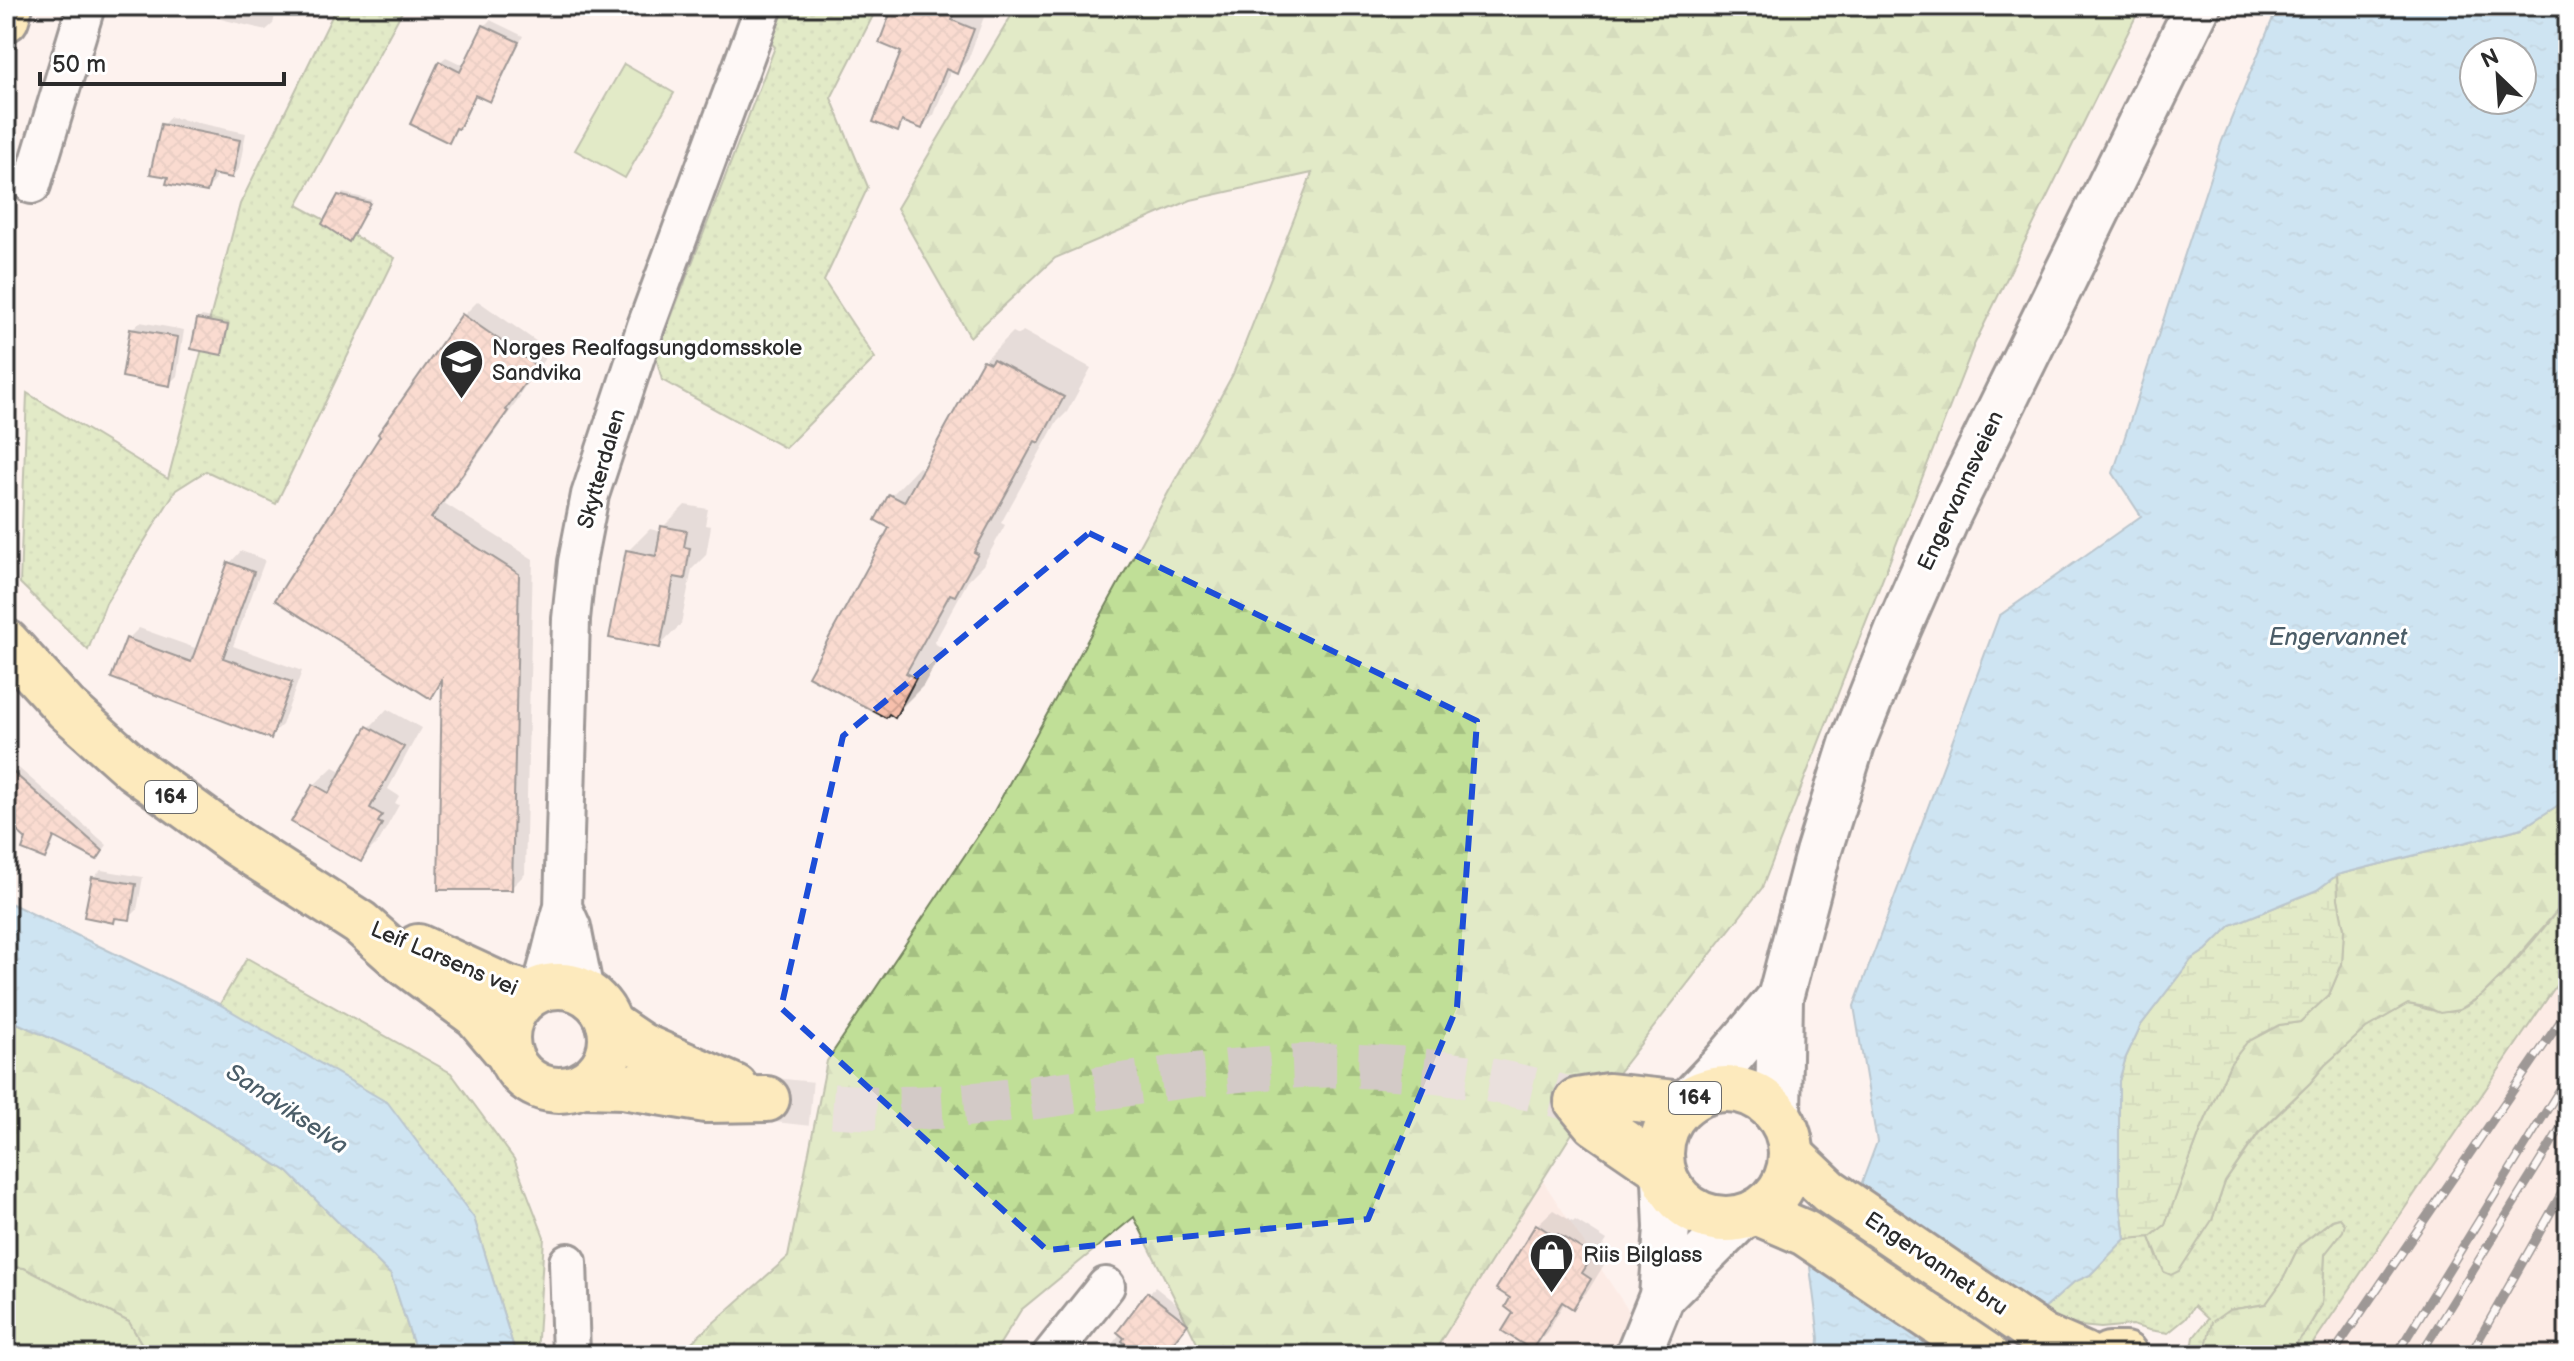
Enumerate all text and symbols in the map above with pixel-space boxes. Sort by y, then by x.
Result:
scale bar [40,36,284,86]
north arrow [2458,36,2538,116]
text: N [2477,44,2503,75]
text: 50 m [52,50,106,79]
place label: Norges Realfagsungdomsskole Sandvika [492,335,802,387]
school or university icon: Norges Realfagsungdomsskole Sandvika [437,337,485,400]
street label: Skytterdalen [572,406,632,532]
street label: Engervannsveien [1912,407,2010,575]
water label: Engervannet [2269,623,2408,652]
road number: 164 [145,781,197,813]
street label: Leif Larsens vei [366,916,522,1002]
water label: Sandvikselva [220,1057,354,1161]
road number: 164 [1669,1082,1721,1114]
street label: Engervannet bru [1859,1206,2013,1322]
shop icon: Riis Bilglass [1528,1231,1576,1294]
place label: Riis Bilglass [1583,1242,1703,1269]

